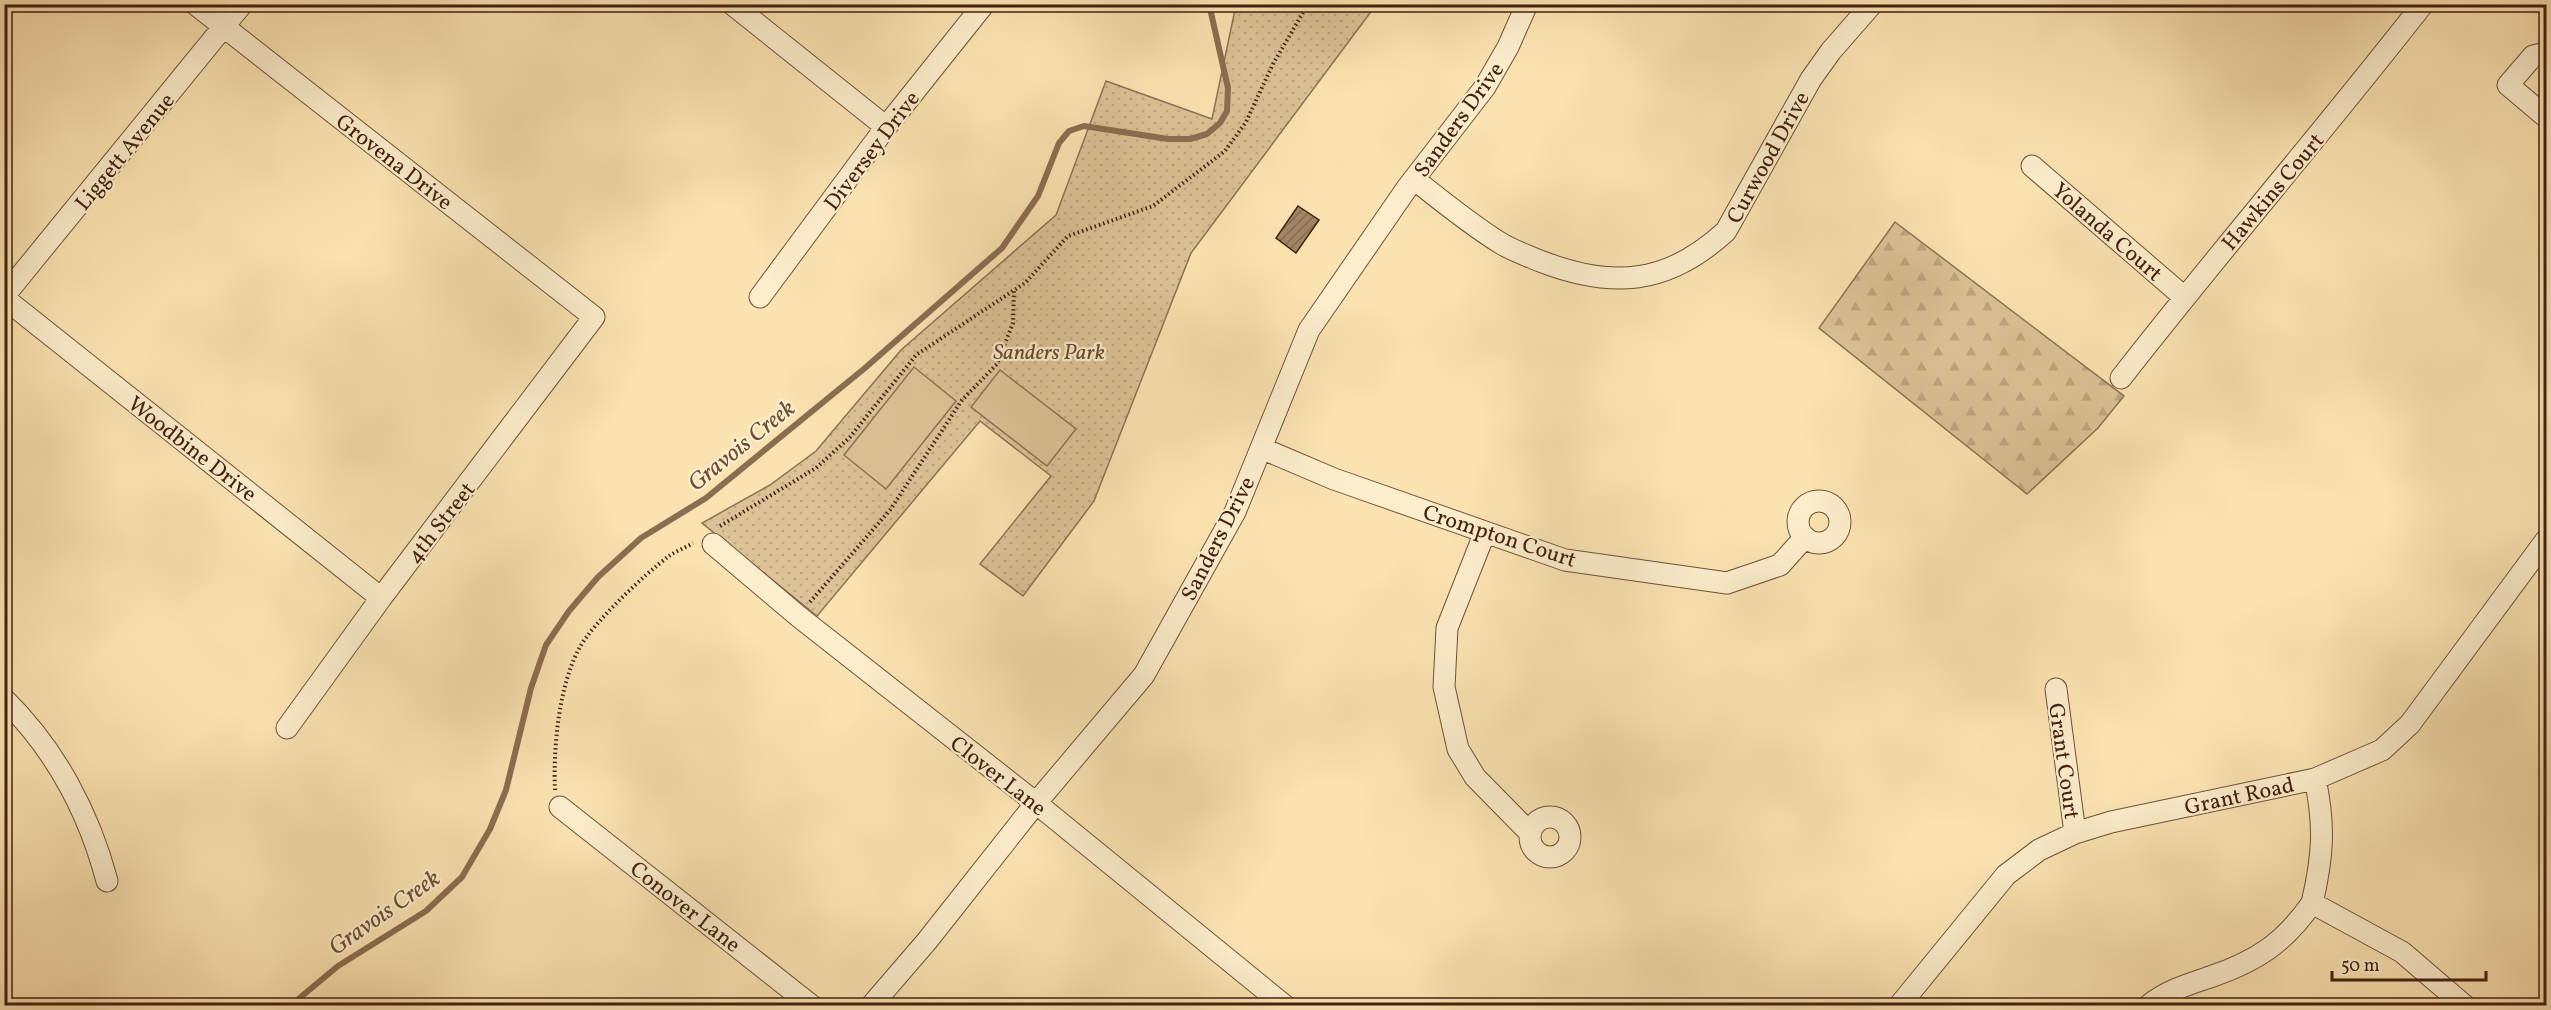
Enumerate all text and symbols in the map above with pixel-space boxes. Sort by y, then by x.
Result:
street label: Sanders Drive [1408,56,1512,185]
street label: Diversey Drive [818,85,928,218]
street label: Liggett Avenue [69,87,183,218]
street label: Curwood Drive [1720,87,1818,230]
street label: Grovena Drive [328,107,458,219]
street label: Hawkins Court [2215,127,2333,258]
street label: Yolanda Court [2044,176,2169,290]
park label: Sanders Park [993,338,1105,369]
street label: Woodbine Drive [120,390,263,510]
water label: Gravois Creek [681,393,803,500]
street label: Sanders Drive [1175,472,1264,607]
street label: 4th Street [400,476,484,571]
street label: Crompton Court [1419,498,1580,577]
street label: Grant Court [2039,701,2086,822]
street label: Clover Lane [943,729,1052,824]
street label: Grant Road [2182,771,2297,824]
street label: Conover Lane [623,855,746,961]
water label: Gravois Creek [322,863,448,965]
scale bar [2332,944,2486,982]
text: 50 m [2341,954,2380,979]

